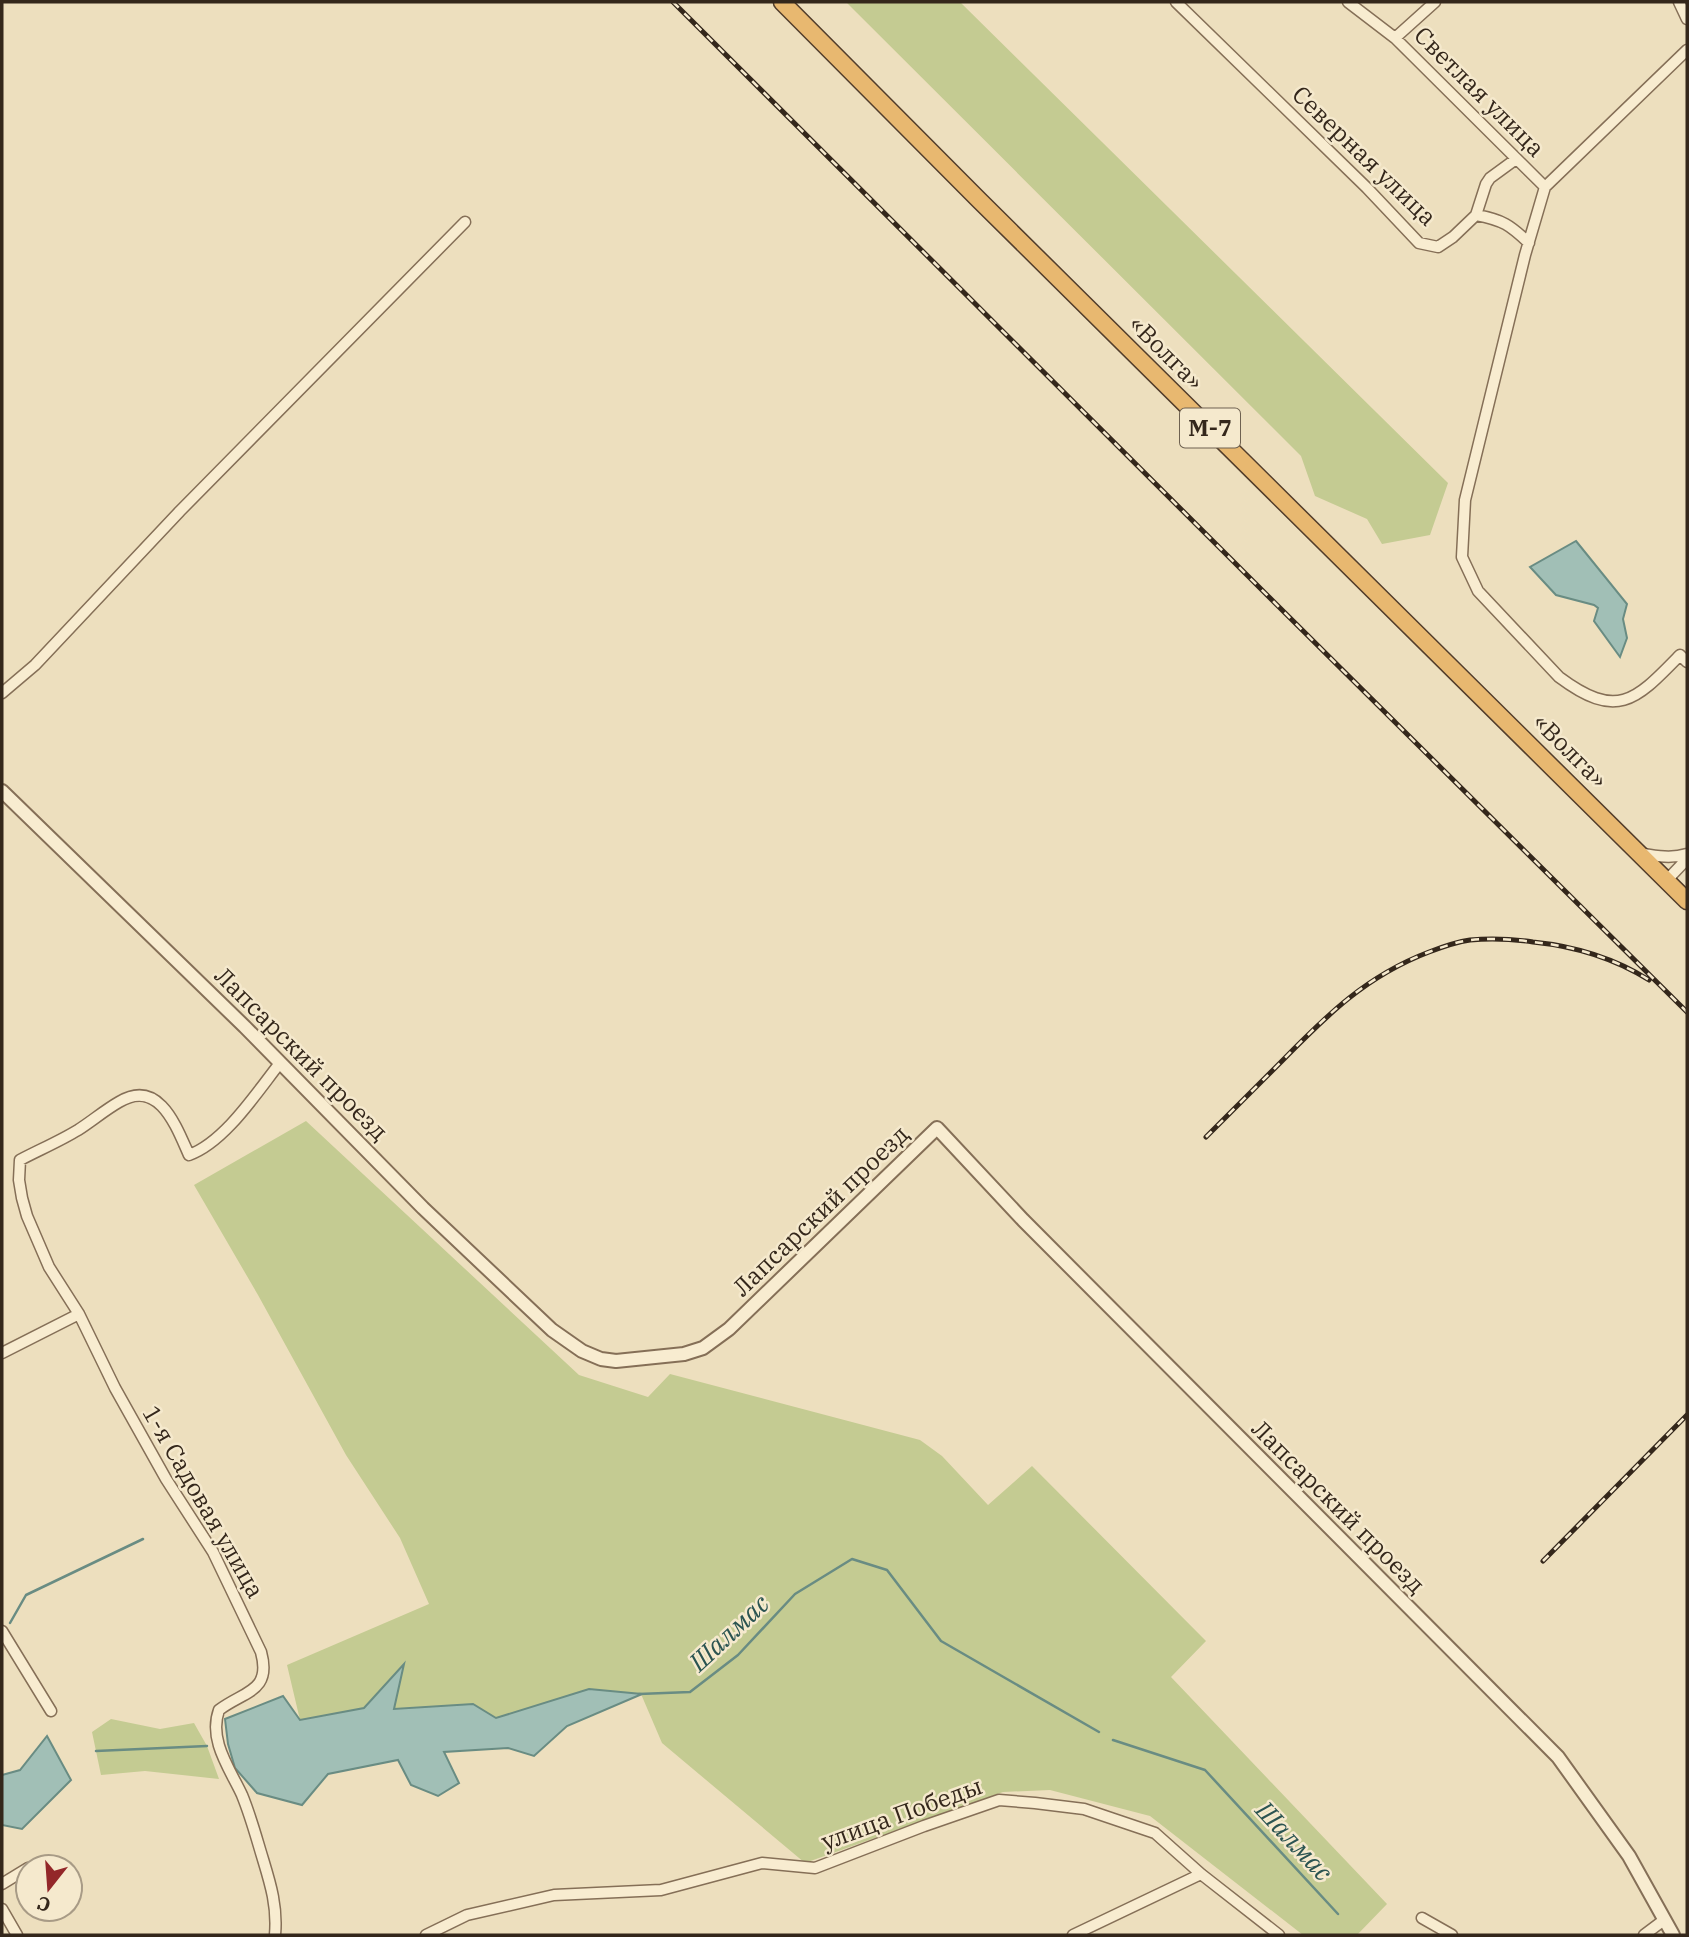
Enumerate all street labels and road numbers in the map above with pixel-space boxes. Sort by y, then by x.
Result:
street label: Светлая улица [1408,19,1552,163]
street label: Северная улица [1286,78,1444,232]
street label: «Волга» [1122,308,1211,397]
road number: М-7 [1180,408,1240,448]
street label: «Волга» [1526,706,1615,795]
street label: Лапсарский проезд [208,960,395,1147]
street label: Лапсарский проезд [725,1118,915,1303]
street label: 1-я Садовая улица [136,1399,272,1604]
street label: Лапсарский проезд [1245,1413,1432,1600]
street label: улица Победы [817,1769,987,1857]

